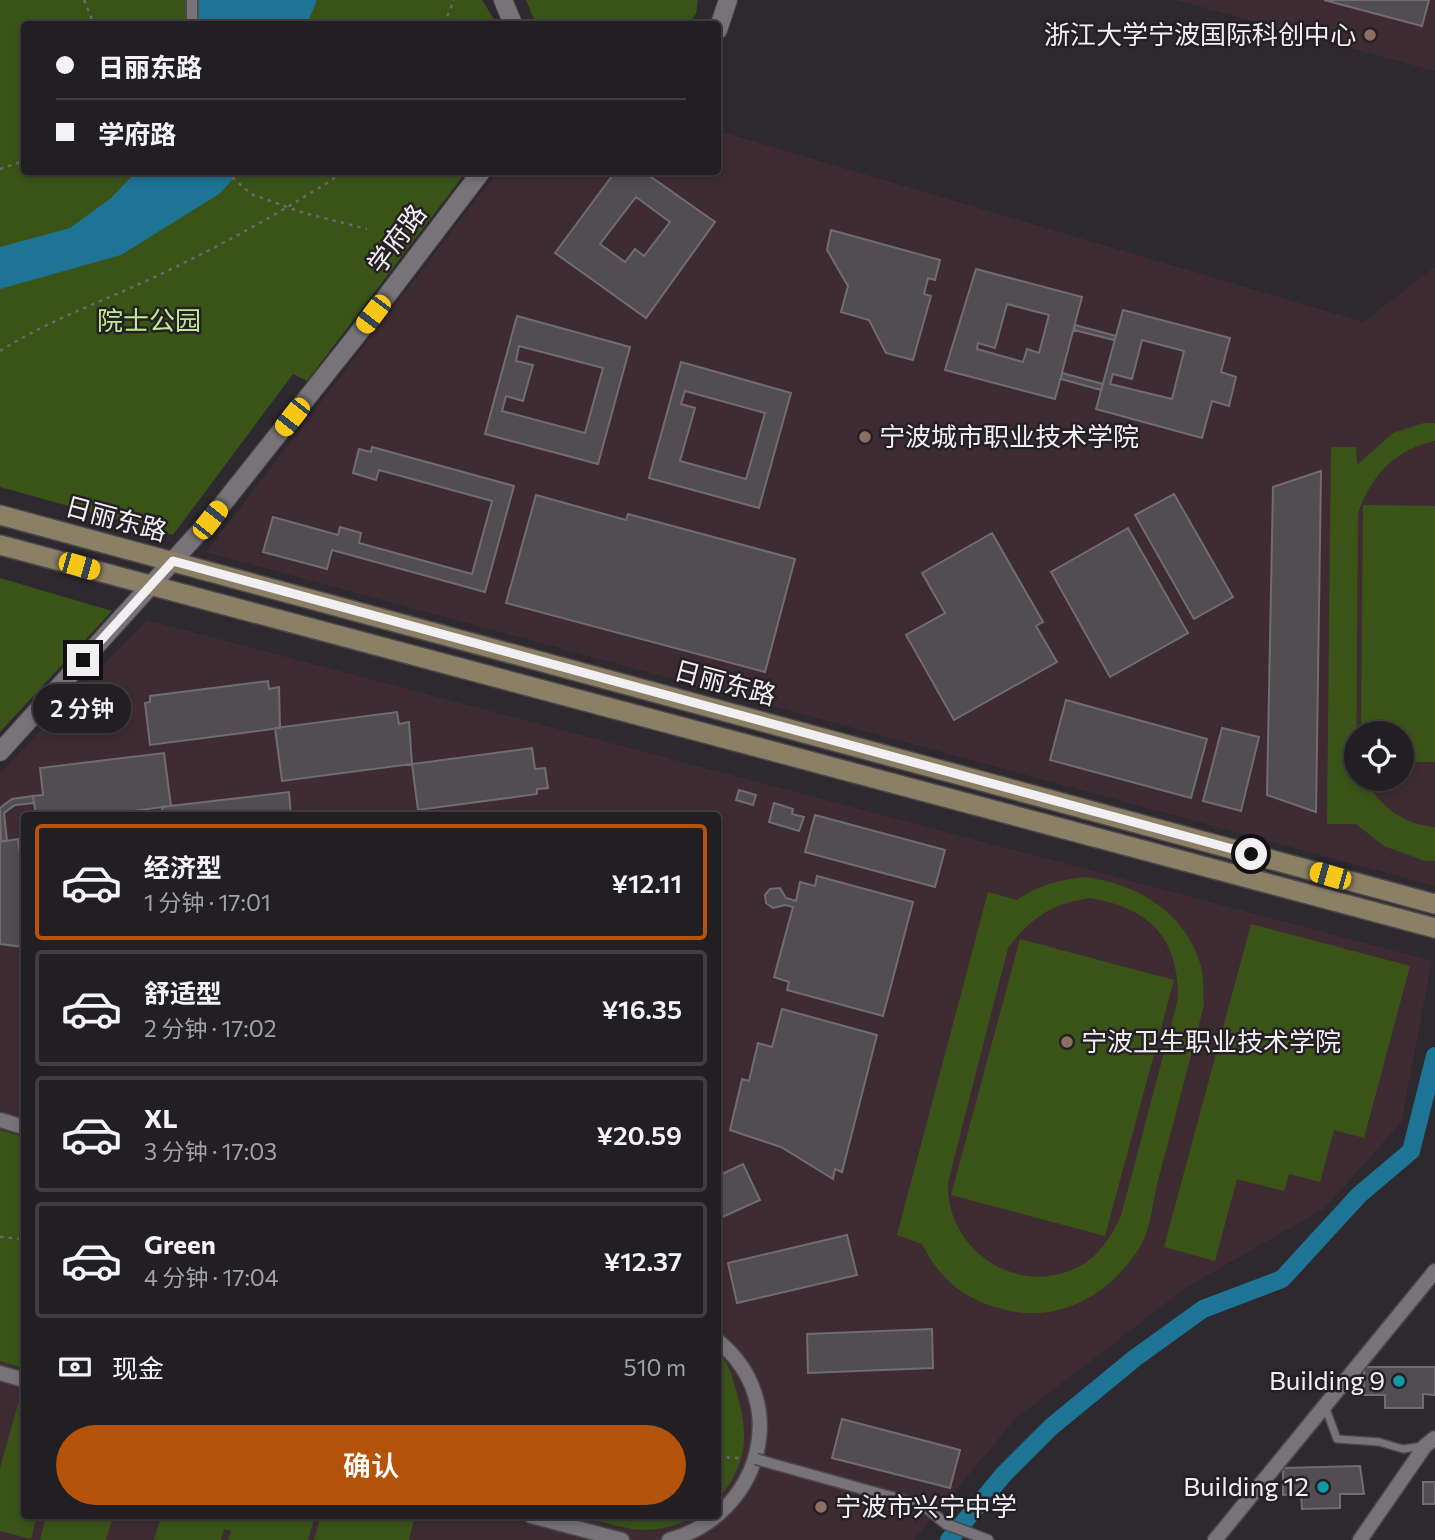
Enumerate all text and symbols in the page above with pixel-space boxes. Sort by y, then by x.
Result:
place label: 浙江大学宁波国际科创中心 [1044,18,1356,49]
marker: 浙江大学宁波国际科创中心 [1362,27,1378,43]
text: 日丽东路 [98,51,202,82]
text: 学府路 [98,118,176,149]
street label: 学府路 [360,198,432,279]
car [352,291,395,337]
park label: 院士公园 [97,304,201,335]
car [271,394,314,440]
place label: 宁波城市职业技术学院 [879,420,1139,451]
marker: 宁波城市职业技术学院 [857,429,873,445]
street label: 日丽东路 [62,489,171,546]
car [189,497,232,543]
car [56,550,103,582]
route end [67,644,99,676]
street label: 日丽东路 [671,653,780,710]
callout: 2 分钟 [34,684,132,734]
text: 2 分钟 [50,694,114,722]
map controls [1344,721,1414,791]
button: locate [1344,721,1414,791]
route start [1235,838,1267,870]
icon: car [60,851,123,914]
text: 经济型 [144,851,222,882]
car [1307,860,1354,892]
text: ¥12.11 [612,867,682,898]
text: 1 分钟 · 17:01 [144,888,271,916]
icon: car [60,977,123,1040]
text: 舒适型 [144,977,222,1008]
text: ¥16.35 [602,993,682,1024]
text: 2 分钟 · 17:02 [144,1014,277,1042]
place label: 宁波卫生职业技术学院 [1081,1025,1341,1056]
marker: 宁波卫生职业技术学院 [1059,1034,1075,1050]
text: XL [144,1102,178,1133]
icon: car [60,1103,123,1166]
text: ¥20.59 [596,1119,682,1150]
text: 3 分钟 · 17:03 [144,1137,277,1165]
text: Green [144,1228,216,1259]
icon: car [60,1229,123,1292]
text: ¥12.37 [604,1245,682,1276]
text: 4 分钟 · 17:04 [144,1263,279,1291]
icon: cash [56,1348,94,1386]
text: 现金 [112,1352,164,1383]
text: 510 m [623,1353,686,1381]
place label: Building 9 [1269,1364,1385,1395]
marker: Building 9 [1391,1373,1407,1389]
button: 确认 [56,1425,686,1505]
place label: Building 12 [1183,1470,1309,1501]
marker: Building 12 [1315,1479,1331,1495]
place label: 宁波市兴宁中学 [835,1490,1017,1521]
marker: 宁波市兴宁中学 [813,1499,829,1515]

